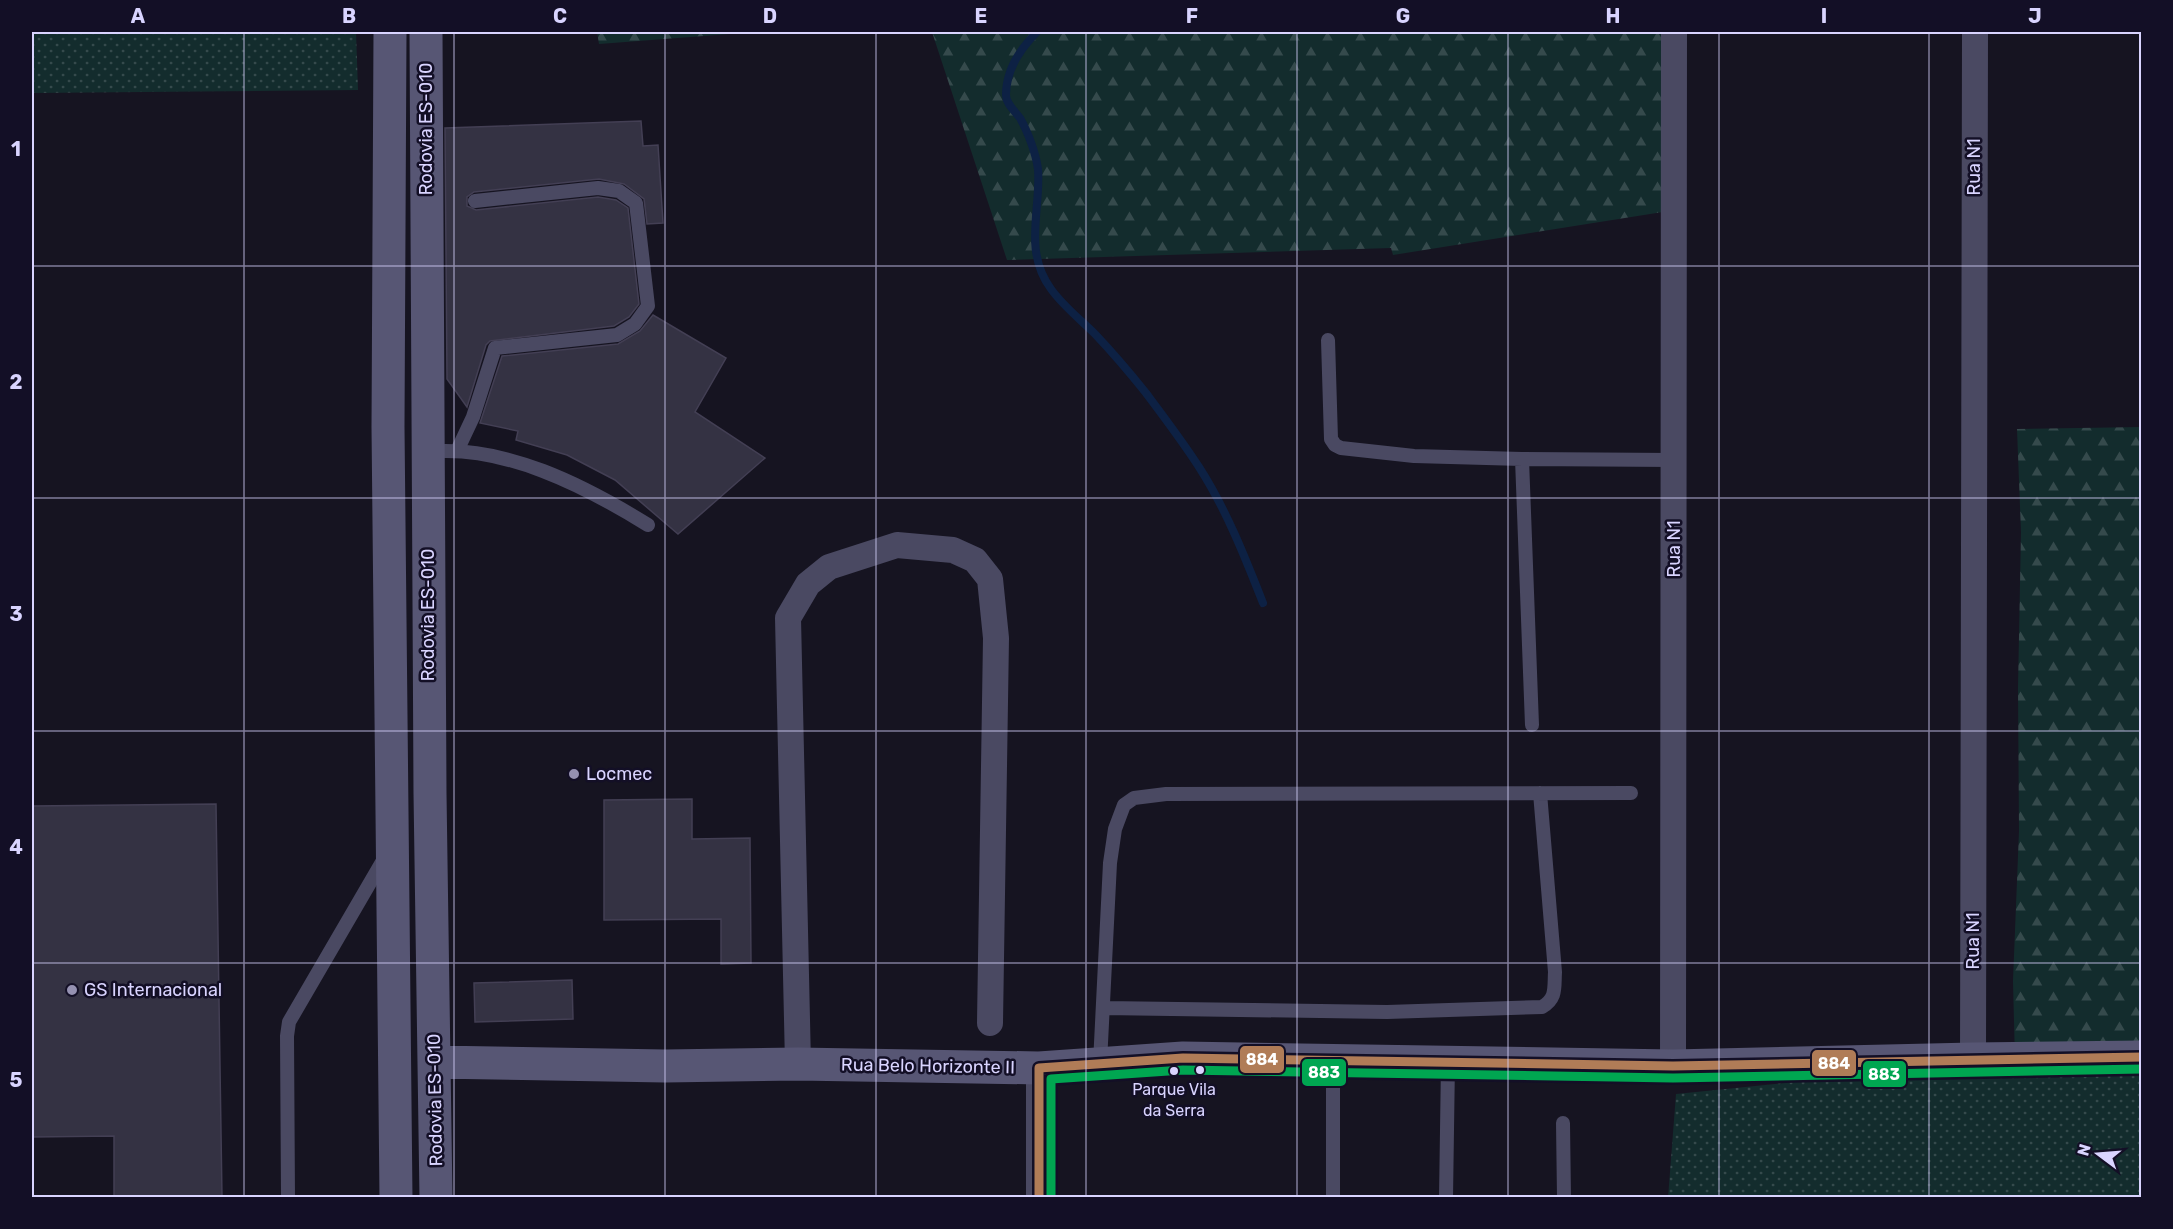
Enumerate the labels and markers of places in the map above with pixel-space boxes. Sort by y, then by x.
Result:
place label: Locmec [586,763,652,785]
marker: Locmec [567,767,581,781]
place label: GS Internacional [84,979,222,1001]
marker: GS Internacional [65,983,79,997]
unlabelled marker [1194,1064,1206,1076]
marker: Parque Vila da Serra [1168,1065,1180,1077]
place label: Parque Vila da Serra [1132,1080,1216,1120]

